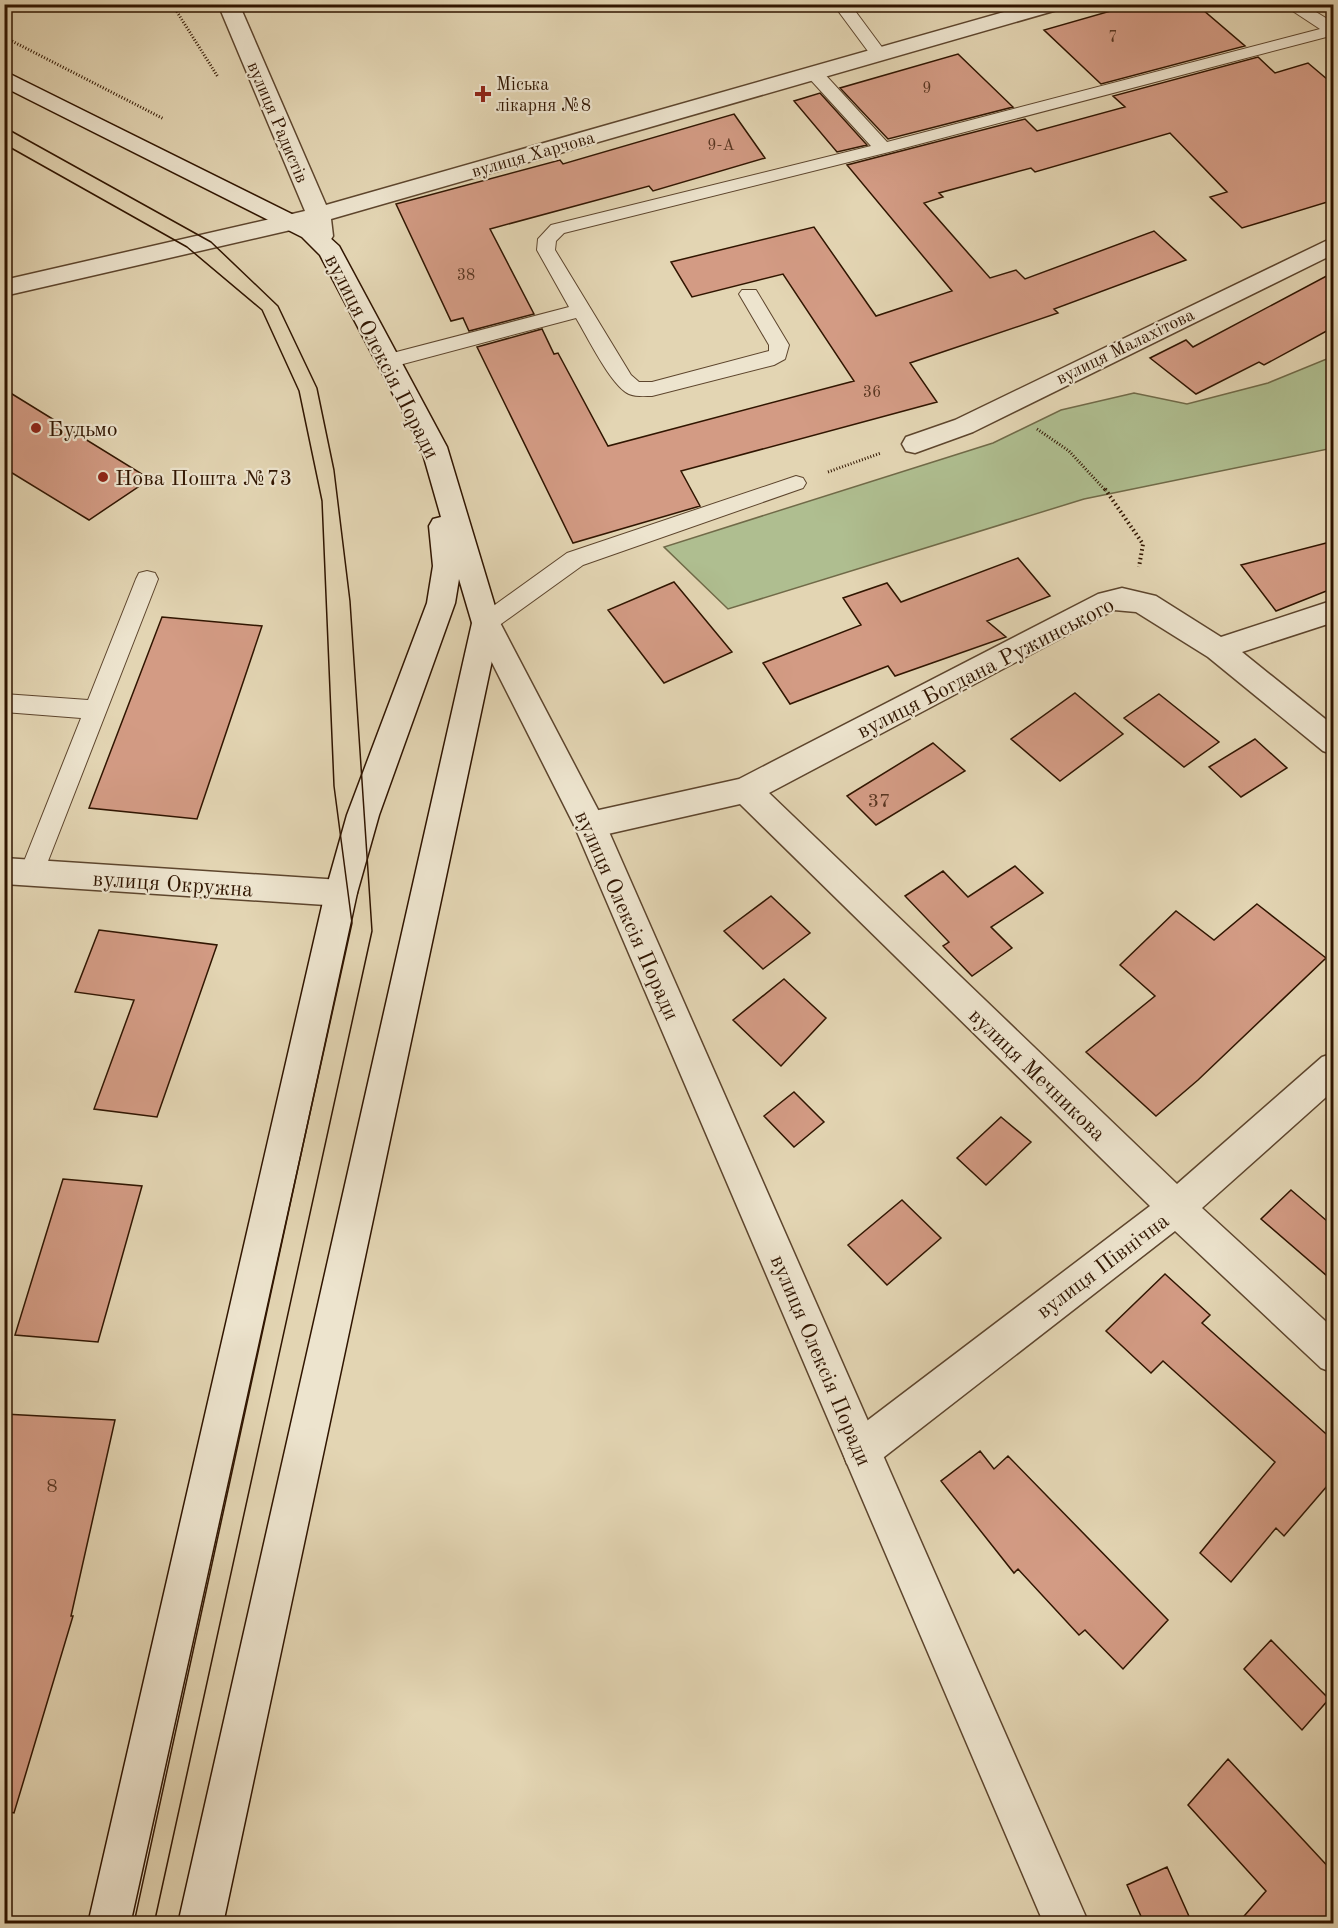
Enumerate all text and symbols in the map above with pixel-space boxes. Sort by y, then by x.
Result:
house number: 7 [1108,30,1118,46]
street label: вулиця Радистів [243,59,311,186]
place label: Міська лікарня №8 [496,76,591,115]
house number: 9 [922,81,932,97]
marker: Міська лікарня №8 [474,85,492,103]
street label: вулиця Харчова [470,129,597,181]
house number: 9-А [707,138,735,154]
street label: вулиця Олексія Поради [320,251,442,463]
house number: 38 [457,268,475,284]
street label: вулиця Малахітова [1053,306,1197,388]
house number: 36 [863,385,881,401]
place label: Будьмо [48,419,118,441]
marker: Будьмо [29,421,43,435]
place label: Нова Пошта №73 [115,468,292,490]
marker: Нова Пошта №73 [96,470,110,484]
street label: вулиця Богдана Ружинського [854,594,1118,743]
house number: 37 [867,792,891,812]
street label: вулиця Олексія Поради [570,808,682,1024]
street label: вулиця Окружна [92,868,254,902]
street label: вулиця Мечникова [964,1005,1109,1146]
street label: вулиця Північна [1033,1210,1174,1323]
street label: вулиця Олексія Поради [766,1252,875,1469]
house number: 8 [46,1477,58,1497]

